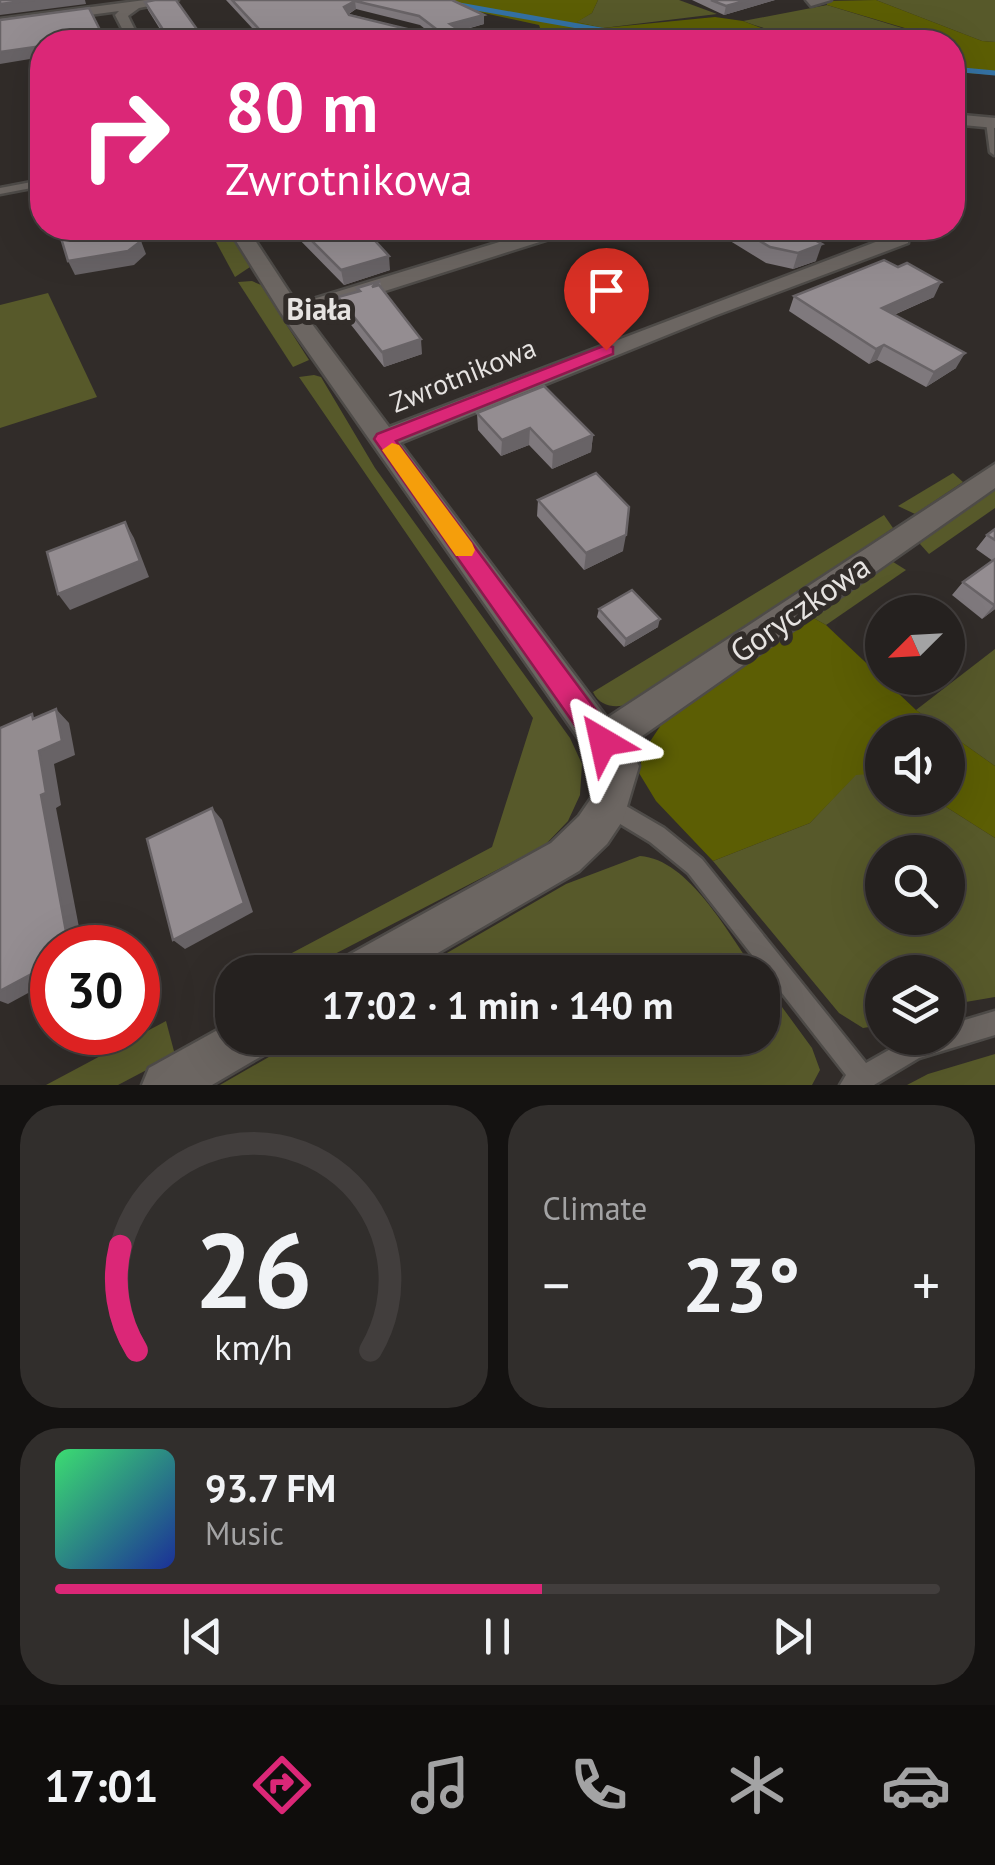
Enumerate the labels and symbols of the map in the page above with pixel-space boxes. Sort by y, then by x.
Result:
pin [564,248,649,351]
district label: Biała [286,289,352,328]
street label: Zwrotnikowa [384,329,541,421]
street label: Goryczkowa [721,545,878,672]
north arrow [865,595,965,695]
position arrow [551,690,655,794]
speed limit sign: 30 [30,925,160,1055]

